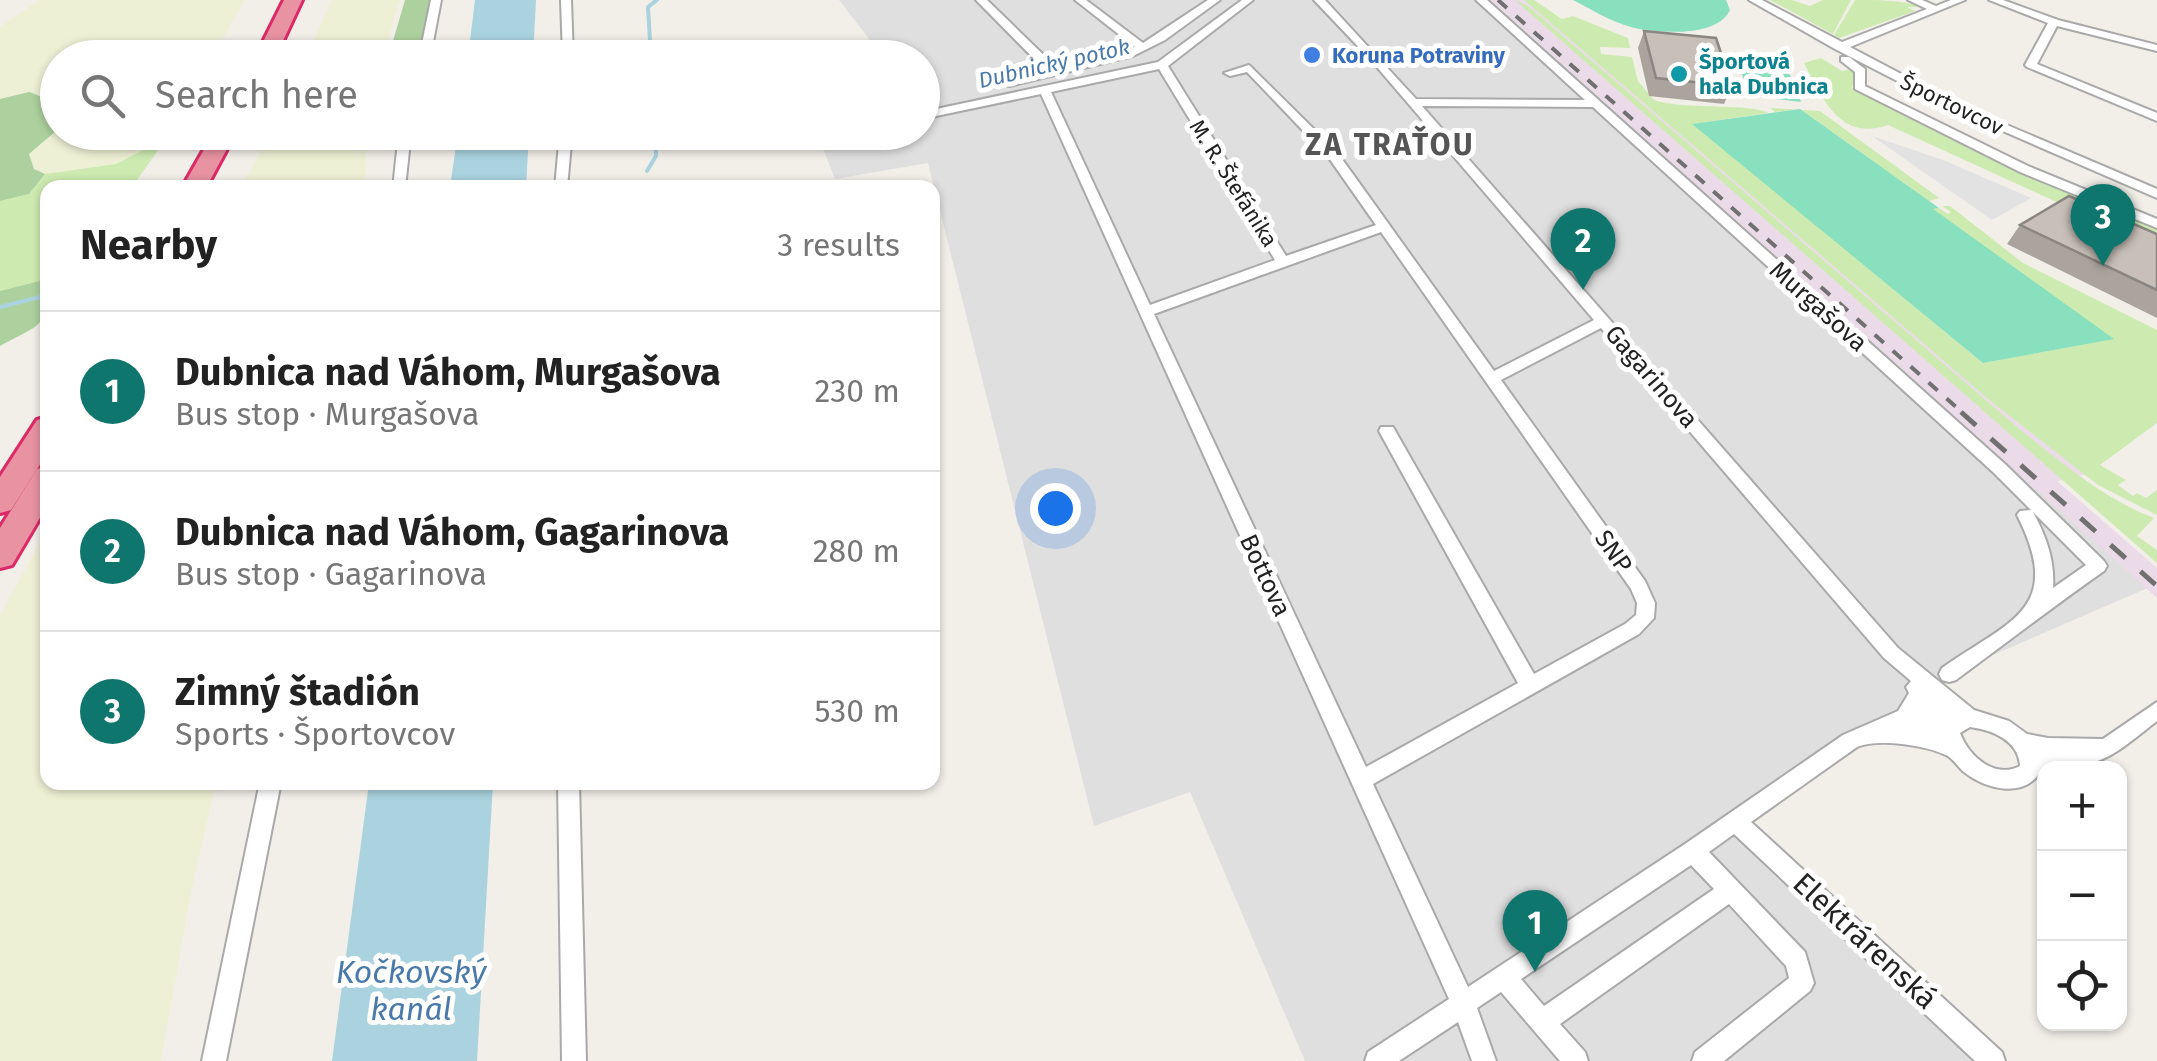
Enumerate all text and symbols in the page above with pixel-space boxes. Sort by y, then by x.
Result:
water label: Dubnický potok [976,33,1133,94]
search box [40,40,940,150]
place label: Koruna Potraviny [1332,42,1505,69]
marker: Koruna Potraviny [1301,44,1323,66]
place label: Športová hala Dubnica [1699,47,1829,100]
marker: Športová hala Dubnica [1668,63,1690,85]
icon: search [75,68,130,123]
street label: Športovcov [1896,68,2008,141]
text: Search here [155,72,358,118]
street label: M. R. Štefánika [1184,115,1283,252]
district label: ZA TRAŤOU [1305,125,1475,163]
pin: 3 [2070,184,2136,266]
pin: 2 [1550,208,1616,290]
text: Nearby [80,220,217,270]
text: 3 results [777,226,900,264]
street label: Murgašova [1763,255,1873,358]
street label: Gagarinova [1598,319,1704,434]
text: Dubnica nad Váhom, Murgašova [175,349,721,395]
text: 1 [105,372,120,410]
text: 230 m [815,372,900,410]
text: Bus stop · Murgašova [175,395,480,433]
your location [1030,483,1081,534]
text: Dubnica nad Váhom, Gagarinova [175,509,729,555]
street label: SNP [1588,524,1638,579]
street label: Bottova [1233,529,1297,621]
text: 2 [104,532,121,570]
text: 280 m [813,532,900,570]
text: Bus stop · Gagarinova [175,555,487,593]
text: Zimný štadión [175,669,420,715]
text: 3 [104,692,121,730]
text: 530 m [814,692,900,730]
text: Sports · Športovcov [175,715,455,753]
map controls [2037,761,2127,1031]
button: + [2037,761,2127,851]
button: − [2037,851,2127,941]
street label: Elektrárenská [1786,865,1944,1017]
pin: 1 [1502,890,1568,972]
button: locate [2037,941,2127,1031]
water label: Kočkovský kanál [336,953,488,1028]

